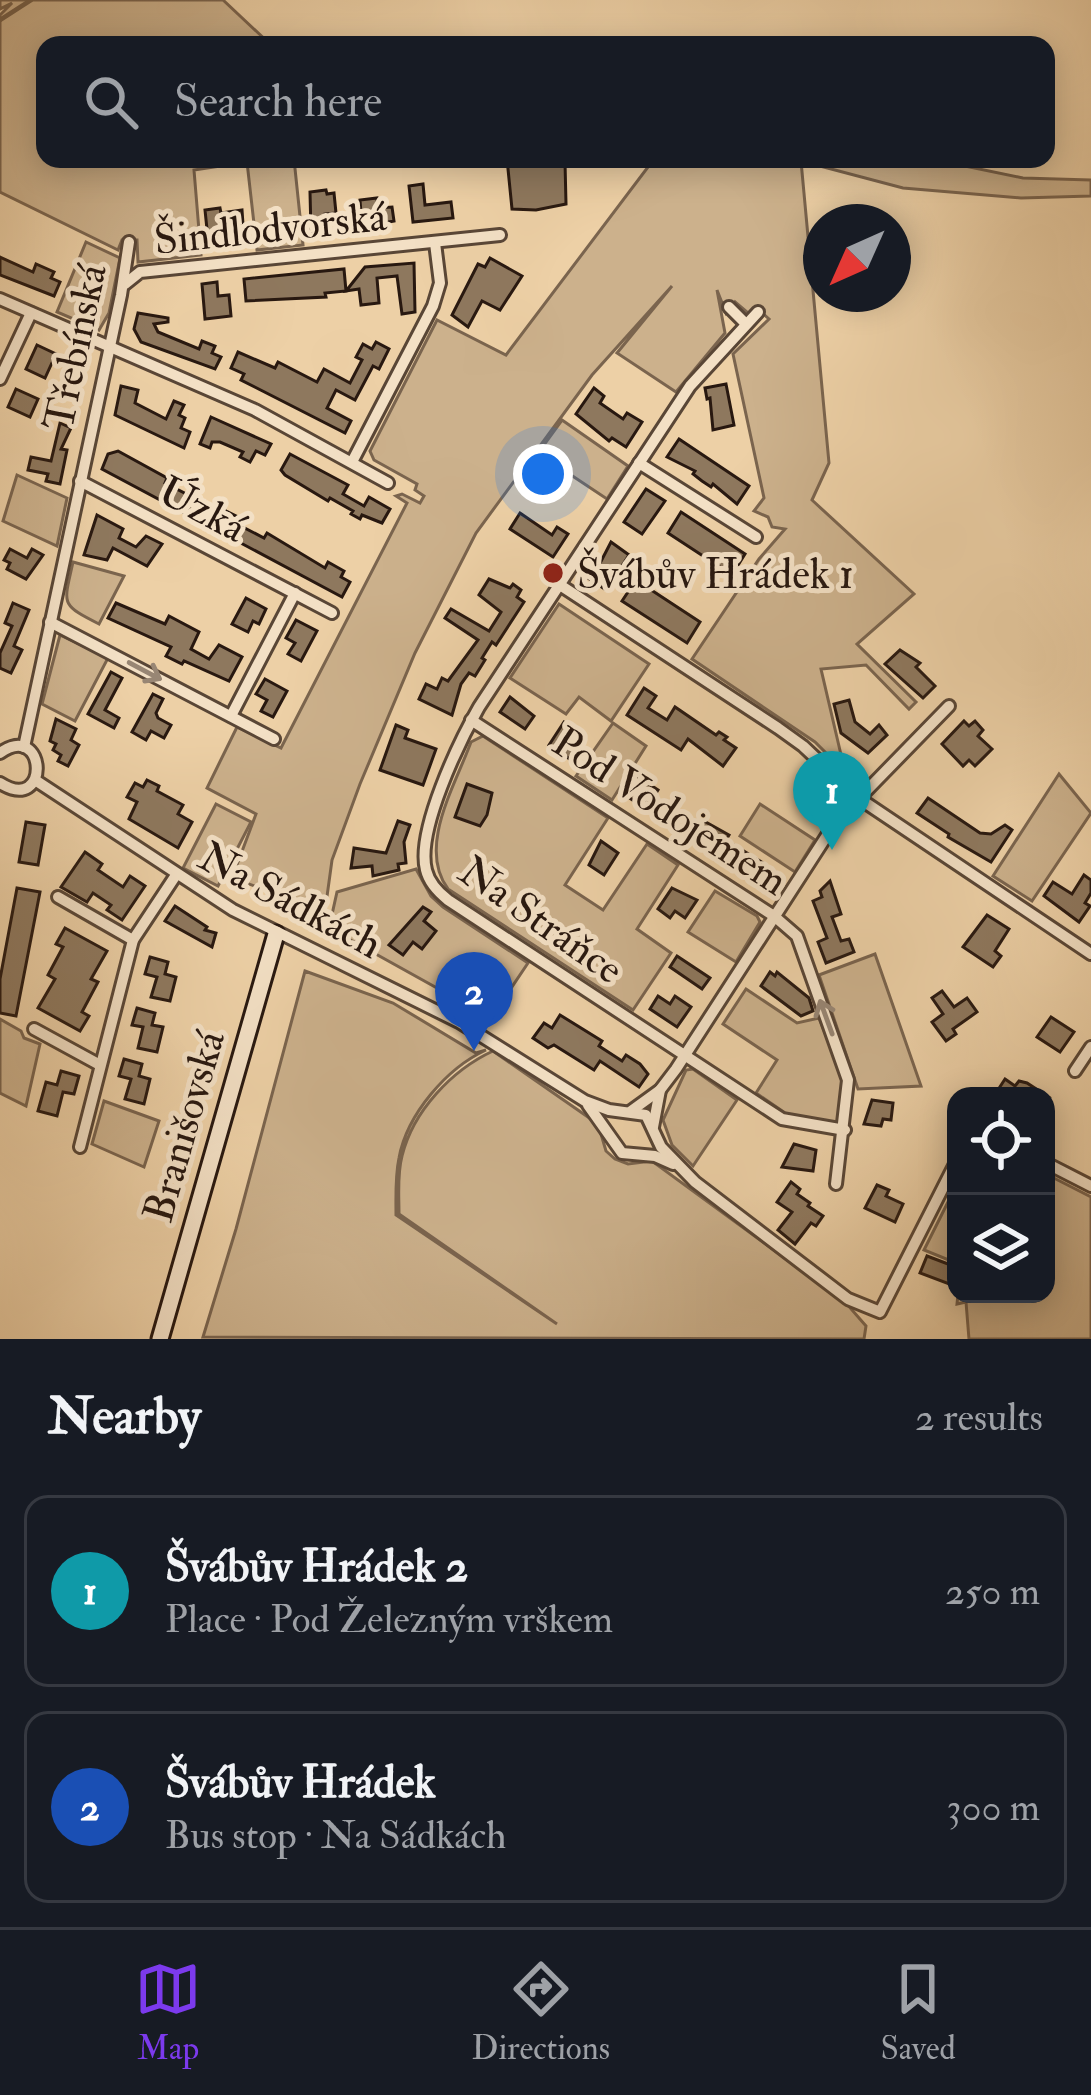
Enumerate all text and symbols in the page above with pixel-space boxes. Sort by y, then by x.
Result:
search box [36,36,1055,168]
icon: search [78,69,144,135]
text: Search here [174,74,382,130]
street label: Šindlodvorská [151,189,390,267]
north arrow [803,204,911,312]
street label: Třebínská [33,259,119,435]
your location [513,444,573,504]
street label: Úzká [149,464,256,555]
place label: Švábův Hrádek 1 [577,547,854,601]
marker: Švábův Hrádek 1 [540,560,566,586]
one-way arrow [127,661,163,684]
street label: Pod Vodojemem [542,716,797,907]
pin: 1 [793,751,871,850]
street label: Na Sádkách [190,831,391,971]
street label: Na Stráňce [449,845,633,996]
pin: 2 [435,952,513,1051]
one-way arrow [814,999,835,1036]
street label: Branišovská [133,1024,237,1228]
map controls [947,1087,1055,1303]
button: locate [947,1087,1055,1195]
button: layers [947,1195,1055,1303]
text: Nearby [48,1385,201,1449]
text: 2 results [915,1393,1043,1442]
text: Švábův Hrádek 2 [165,1539,468,1595]
text: 1 [83,1567,97,1616]
text: 250 m [945,1567,1040,1616]
text: Place · Pod Železným vrškem [165,1595,613,1644]
text: Švábův Hrádek [165,1755,436,1811]
text: 2 [80,1783,100,1832]
text: 300 m [947,1783,1040,1832]
text: Bus stop · Na Sádkách [165,1811,506,1860]
tab: Map [135,1956,201,2069]
tab: Directions [472,1956,610,2069]
tab: Saved [880,1956,956,2069]

